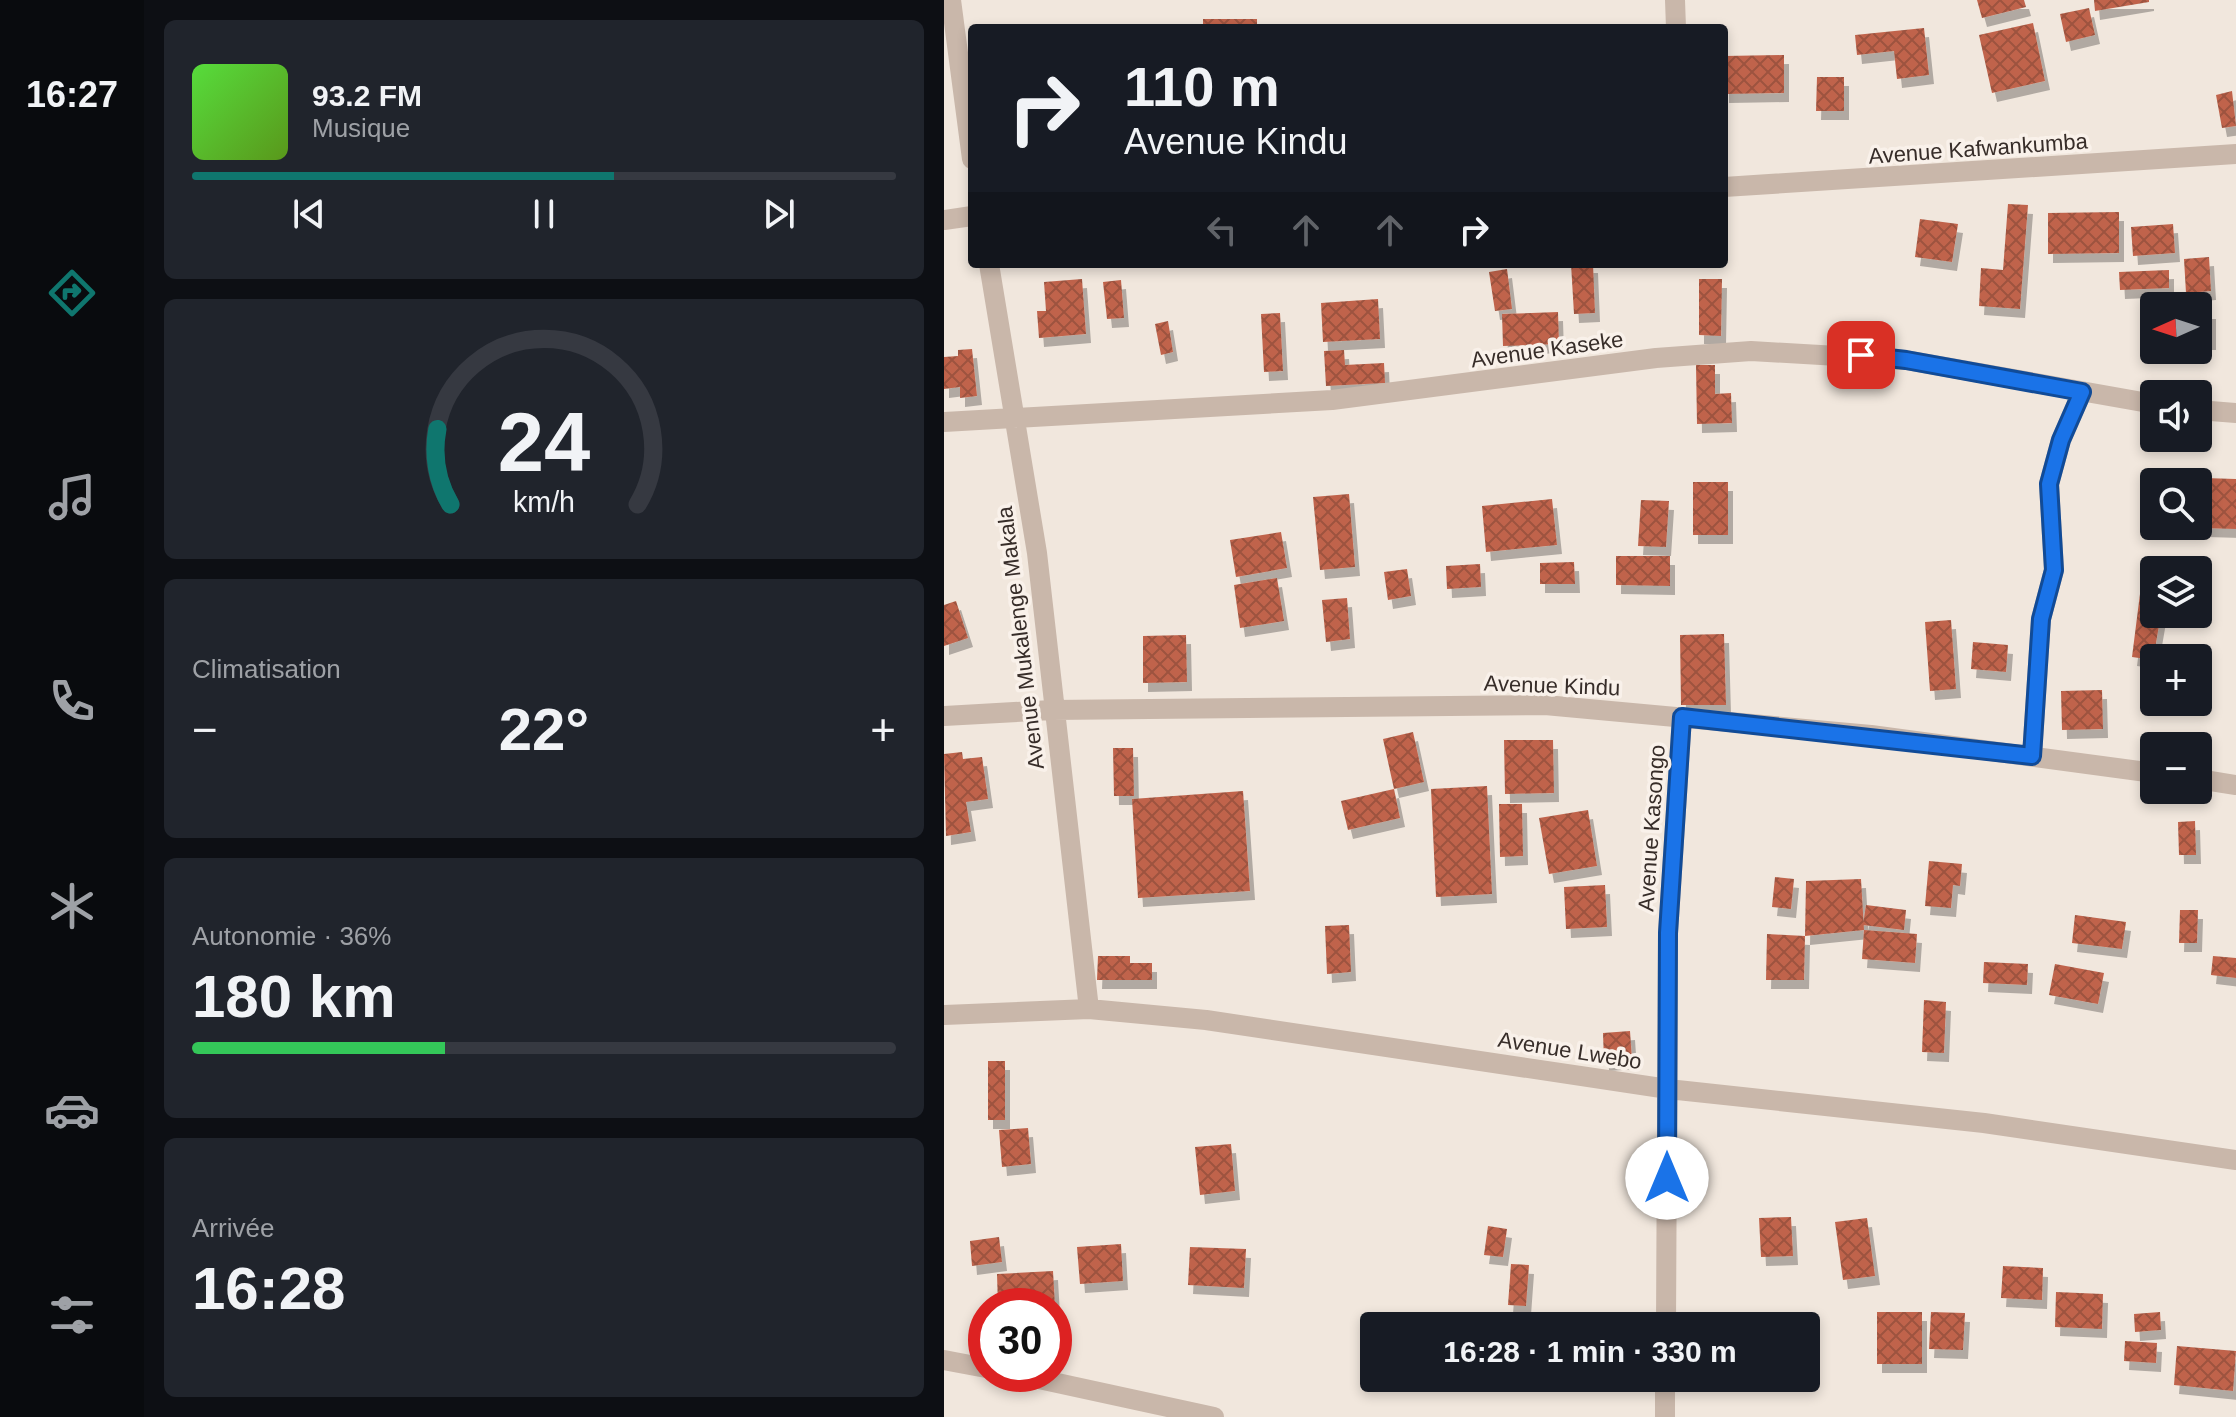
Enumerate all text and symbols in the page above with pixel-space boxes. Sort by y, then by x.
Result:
text: 110 m [1124,55,1280,118]
icon: right [992,56,1096,160]
text: 16:27 [26,74,118,115]
text: 93.2 FM [312,79,422,112]
text: Musique [312,113,410,143]
text: Avenue Kindu [1124,121,1348,162]
street label: Avenue Kafwankumba [1868,128,2089,169]
icon: previous [287,192,331,236]
icon: pause [522,192,566,236]
icon: next [757,192,801,236]
icon: left [1200,208,1244,252]
icon: ahead [1284,208,1328,252]
icon: ahead [1368,208,1412,252]
icon: right [1452,208,1496,252]
icon: directions [44,265,100,321]
north arrow [2140,292,2212,364]
map controls [2140,292,2212,804]
pin [1827,321,1895,389]
street label: Avenue Kaseke [1469,326,1625,373]
icon: arrive [1839,333,1883,377]
button: sound [2140,380,2212,452]
text: 24 [498,396,590,489]
button: search [2140,468,2212,540]
icon: music [44,469,100,525]
text: km/h [513,486,575,518]
street label: Avenue Mukalenge Makala [992,504,1049,771]
button: layers [2140,556,2212,628]
button: + [2140,644,2212,716]
text: Climatisation [192,654,341,684]
street label: Avenue Kindu [1483,671,1621,700]
icon: phone [44,673,100,729]
text: 22° [499,696,589,763]
text: − [192,705,218,754]
text: + [870,705,896,754]
button: − [2140,732,2212,804]
street label: Avenue Kasongo [1633,744,1670,912]
icon: climate [44,878,100,934]
text: Autonomie · 36% [192,921,391,951]
text: 180 km [192,963,396,1030]
street label: Avenue Lwebo [1496,1027,1644,1074]
icon: car [44,1082,100,1138]
position arrow [1625,1136,1709,1220]
text: Arrivée [192,1213,274,1243]
text: 16:28 [192,1255,345,1322]
icon: filters [44,1287,100,1343]
speed limit sign: 30 [968,1288,1072,1392]
text: 16:28 · 1 min · 330 m [1443,1335,1737,1368]

